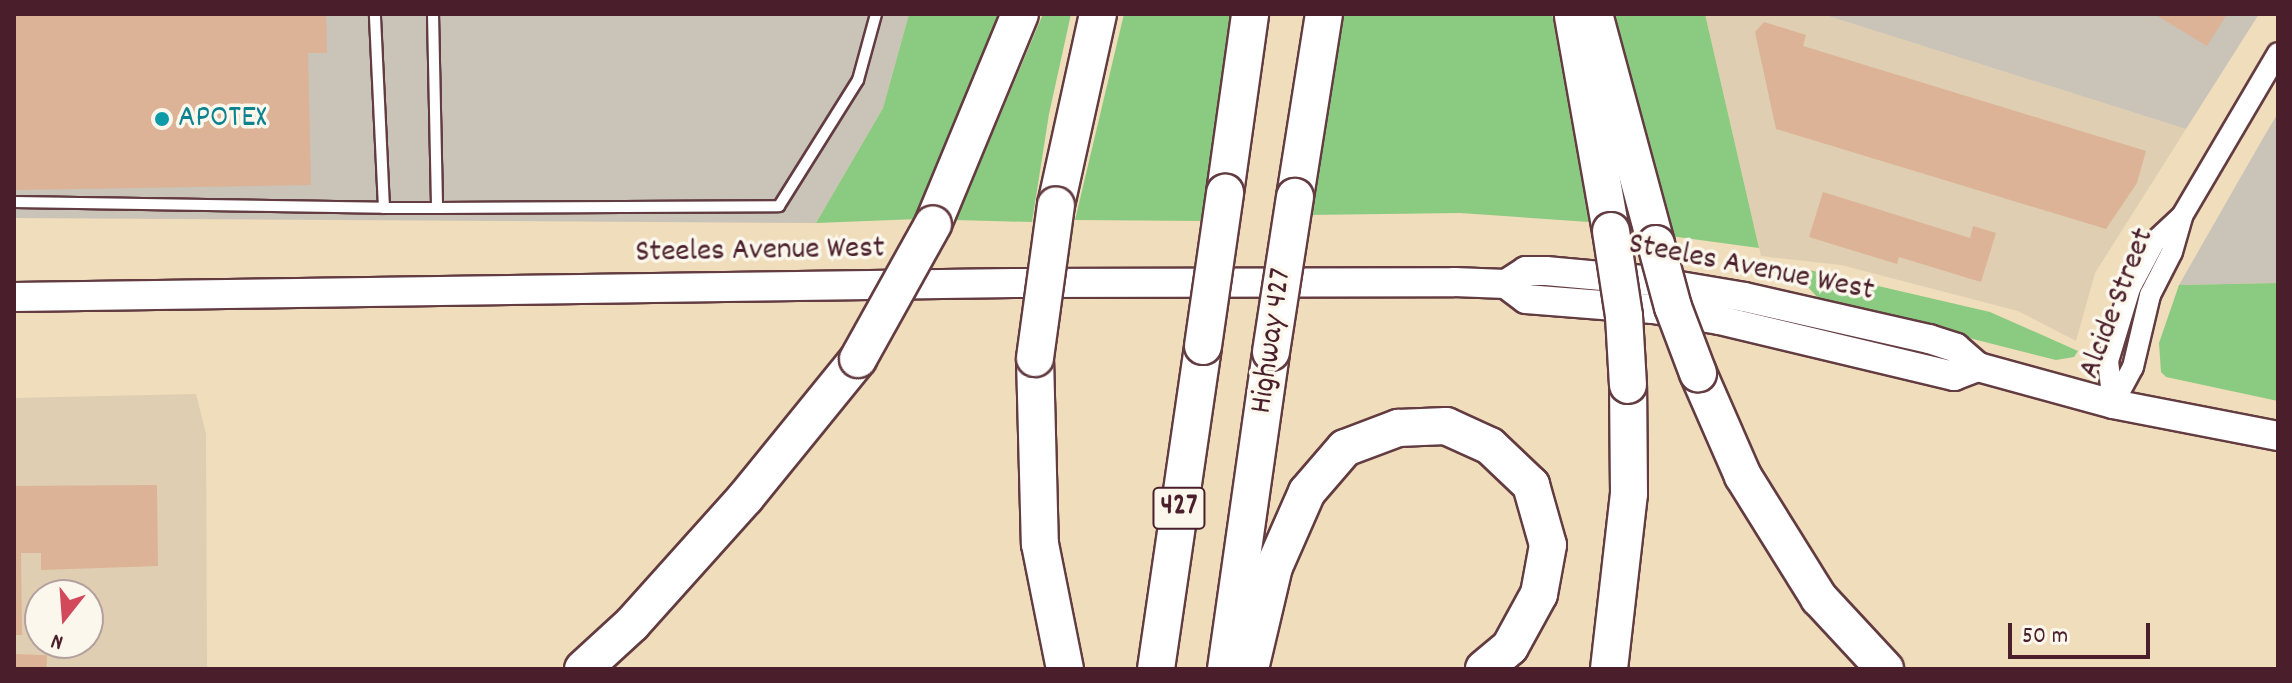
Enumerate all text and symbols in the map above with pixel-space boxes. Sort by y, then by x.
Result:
place label: APOTEX [178,100,267,138]
marker: APOTEX [153,110,171,128]
street label: Alcide Street [2072,223,2164,385]
street label: Steeles Avenue West [1625,226,1877,312]
street label: Steeles Avenue West [635,231,885,273]
street label: Highway 427 [1244,266,1302,416]
road number: 427 [1151,482,1207,534]
north arrow [24,579,104,659]
scale bar [2012,607,2154,657]
text: 50 m [2022,620,2068,654]
text: N [48,624,67,657]

